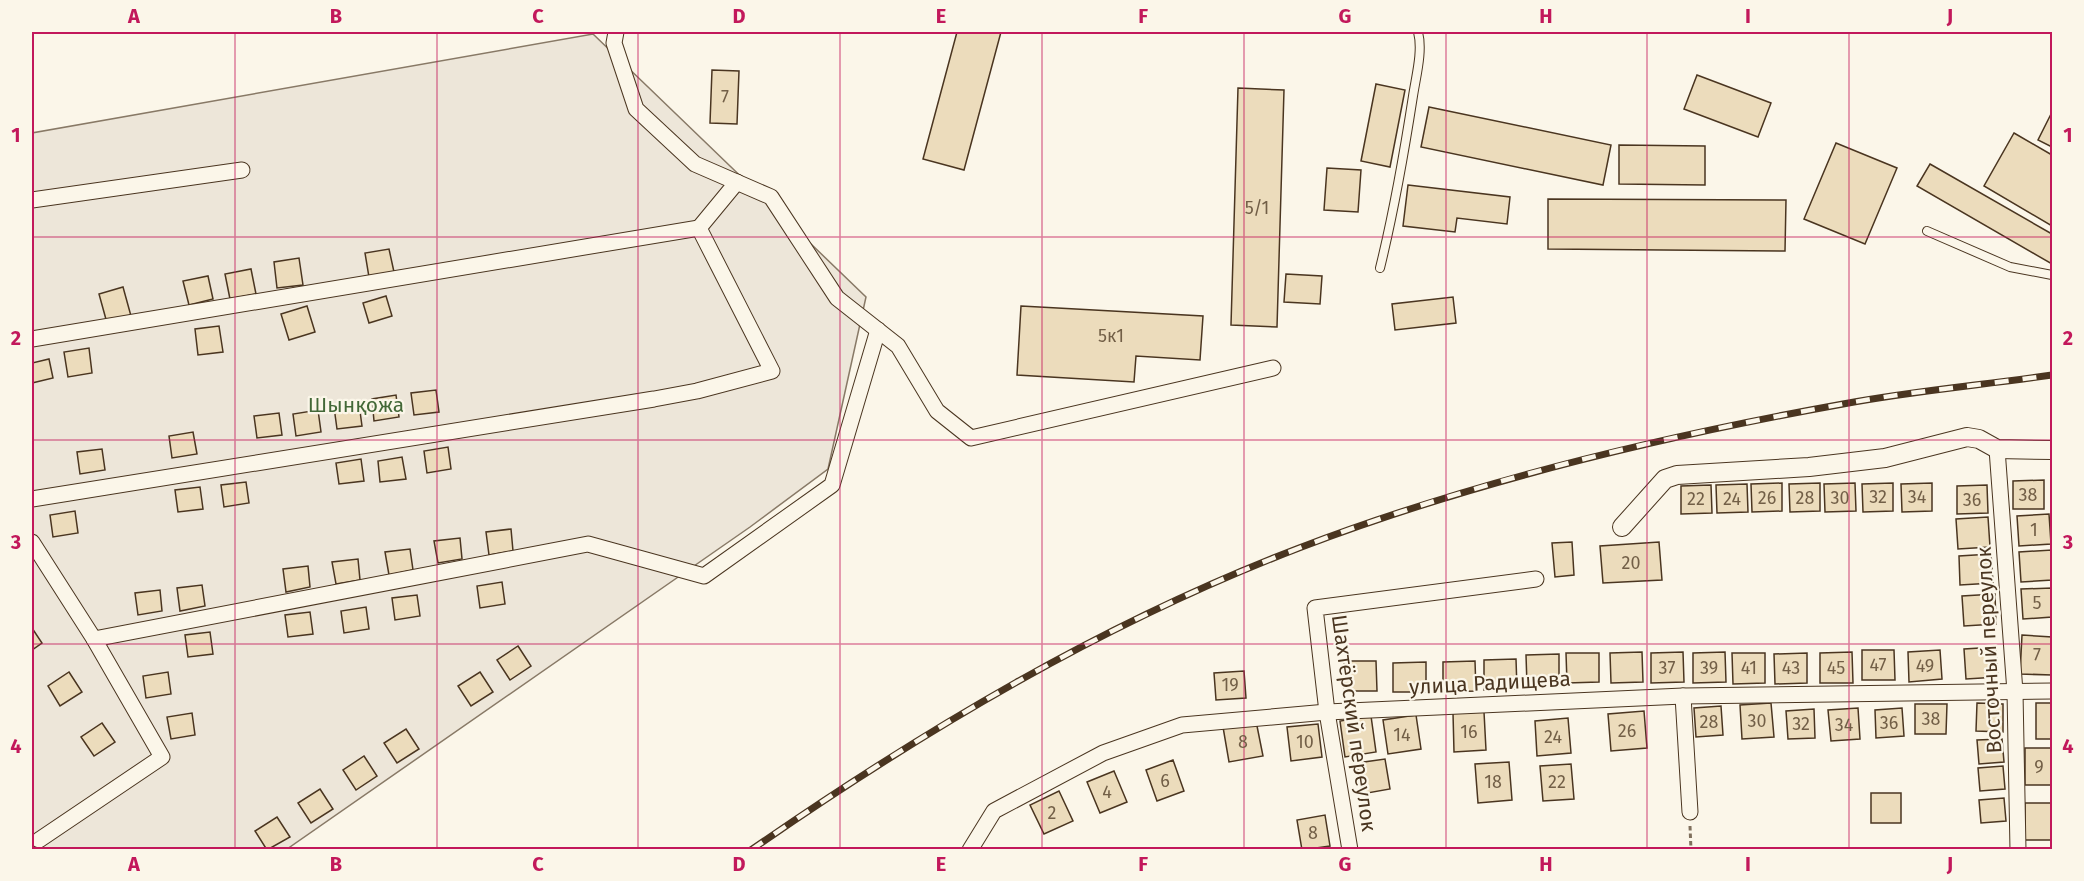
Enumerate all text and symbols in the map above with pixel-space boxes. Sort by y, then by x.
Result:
text: A [127,4,141,28]
text: B [330,4,342,28]
text: C [532,4,544,28]
text: D [732,4,746,28]
text: E [936,4,946,28]
text: F [1138,4,1148,28]
text: G [1339,4,1351,28]
text: H [1539,4,1553,28]
text: I [1745,4,1751,28]
text: J [1946,4,1953,28]
house number: 7 [721,86,729,108]
text: 1 [11,123,21,147]
text: 1 [2063,123,2073,147]
house number: 5/1 [1245,197,1269,219]
house number: 5к1 [1098,325,1124,347]
text: 2 [11,326,21,350]
text: 2 [2063,326,2073,350]
park label: Шынқожа [308,392,404,418]
house number: 38 [2019,484,2038,506]
house number: 32 [1869,486,1887,508]
house number: 34 [1908,486,1927,508]
house number: 26 [1758,487,1776,509]
house number: 28 [1796,487,1814,509]
house number: 30 [1830,487,1850,509]
house number: 22 [1687,488,1705,510]
house number: 24 [1723,488,1741,510]
house number: 36 [1963,489,1981,511]
house number: 1 [2030,519,2038,541]
text: 3 [10,530,21,554]
text: 3 [2062,530,2073,554]
street label: Восточный переулок [1971,546,2007,754]
house number: 20 [1622,552,1640,574]
house number: 5 [2032,592,2042,614]
street label: Шахтёрский переулок [1326,613,1382,833]
house number: 7 [2033,644,2041,666]
house number: 47 [1869,654,1887,676]
house number: 49 [1916,655,1934,677]
house number: 37 [1659,657,1675,679]
house number: 39 [1700,657,1718,679]
house number: 41 [1741,657,1757,679]
house number: 43 [1782,657,1800,679]
house number: 45 [1827,657,1845,679]
street label: улица Радищева [1408,666,1572,700]
house number: 19 [1221,674,1239,696]
house number: 38 [1922,708,1941,730]
house number: 30 [1747,710,1767,732]
house number: 28 [1700,711,1718,733]
house number: 36 [1880,712,1898,734]
house number: 32 [1792,713,1810,735]
house number: 34 [1835,714,1854,736]
house number: 26 [1618,720,1636,742]
house number: 16 [1460,721,1478,743]
house number: 14 [1393,724,1411,746]
house number: 24 [1544,726,1562,748]
house number: 8 [1238,731,1248,753]
house number: 10 [1296,731,1314,753]
text: 4 [10,734,22,758]
text: 4 [2062,734,2074,758]
house number: 9 [2034,756,2044,778]
house number: 6 [1160,770,1170,792]
house number: 18 [1484,771,1502,793]
house number: 22 [1548,771,1566,793]
house number: 4 [1102,781,1112,803]
house number: 2 [1048,802,1057,824]
house number: 8 [1308,822,1318,844]
text: A [127,852,141,876]
text: B [330,852,342,876]
text: C [532,852,544,876]
text: D [732,852,746,876]
text: E [936,852,946,876]
text: F [1138,852,1148,876]
text: G [1339,852,1351,876]
text: H [1539,852,1553,876]
text: I [1745,852,1751,876]
text: J [1946,852,1953,876]

